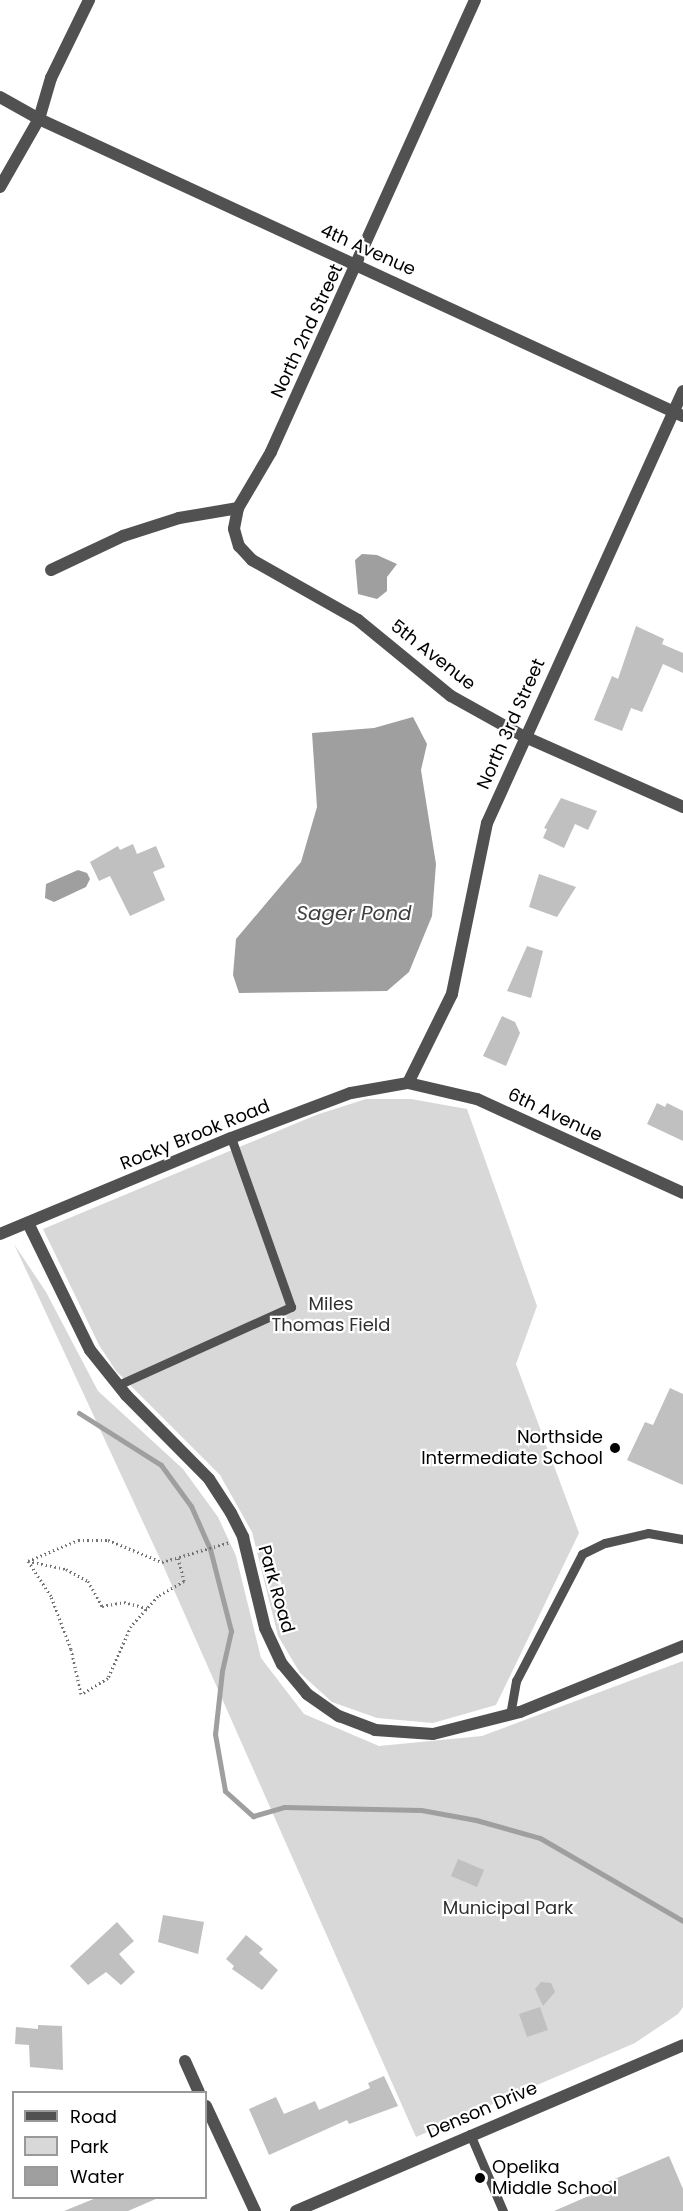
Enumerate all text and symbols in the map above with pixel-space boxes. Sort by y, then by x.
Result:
street label: 4th Avenue [317,219,419,281]
street label: North 2nd Street [267,261,347,401]
street label: 5th Avenue [386,615,480,695]
street label: North 3rd Street [473,655,549,793]
water label: Sager Pond [296,901,412,925]
street label: 6th Avenue [504,1084,606,1146]
street label: Rocky Brook Road [117,1095,273,1175]
park label: Miles Thomas Field [272,1294,390,1336]
place label: Northside Intermediate School [421,1427,603,1470]
marker: Northside Intermediate School [608,1441,622,1455]
street label: Park Road [253,1543,299,1635]
park label: Municipal Park [443,1897,573,1919]
street label: Denson Drive [424,2077,540,2143]
legend [12,2091,207,2199]
text: Road [70,2104,117,2129]
text: Park [70,2134,109,2159]
place label: Opelika Middle School [492,2157,617,2200]
text: Water [70,2164,124,2189]
marker: Opelika Middle School [473,2171,487,2185]

